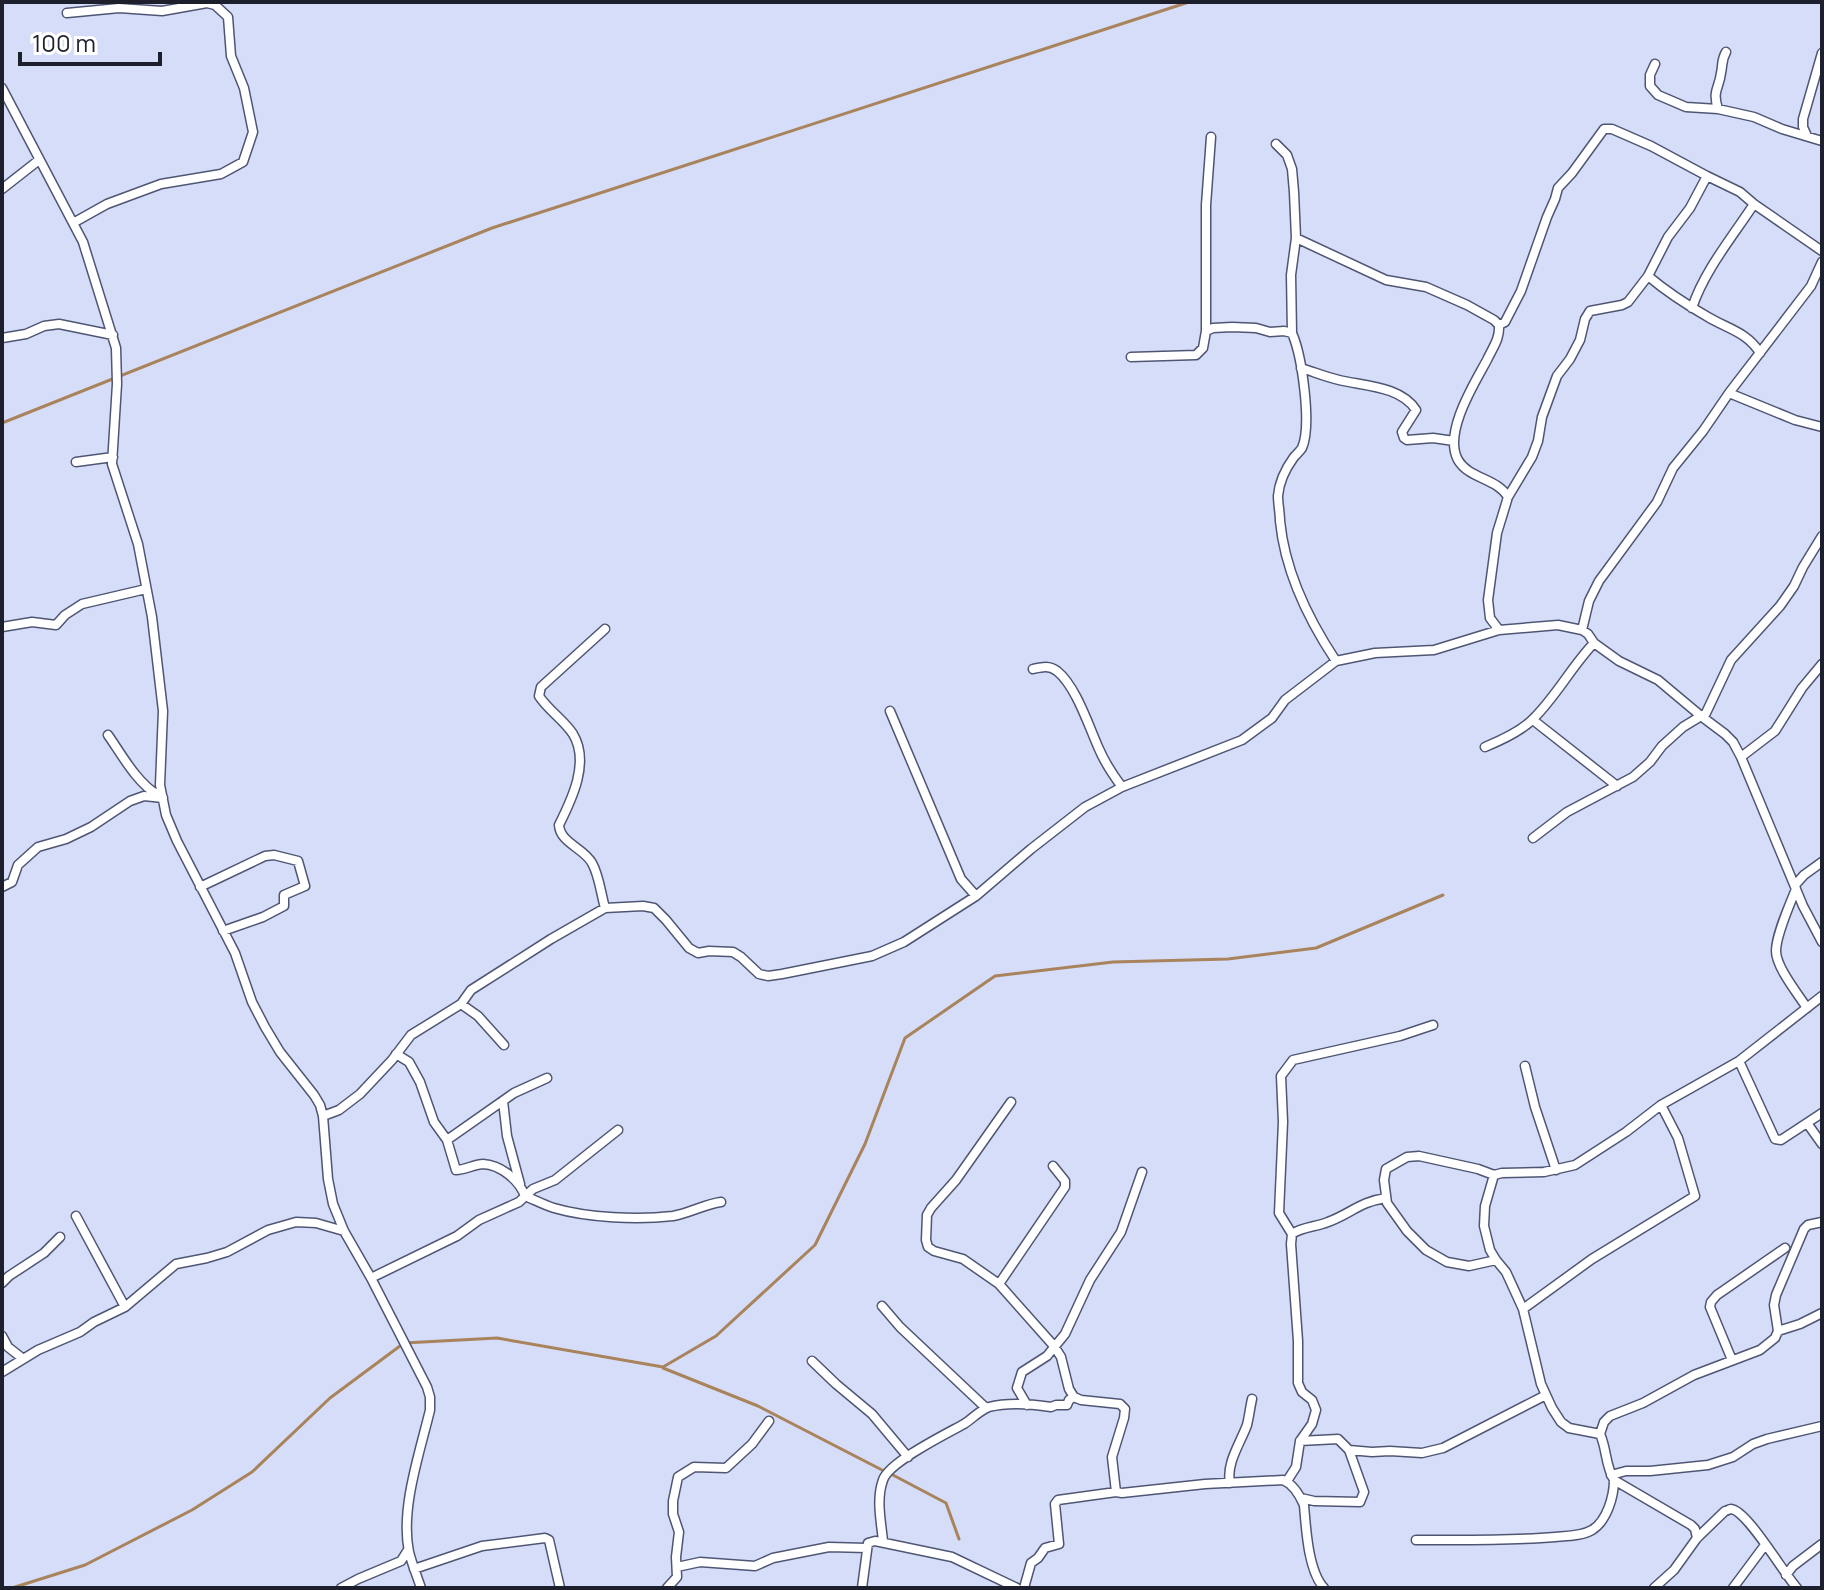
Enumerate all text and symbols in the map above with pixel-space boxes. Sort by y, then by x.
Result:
scale bar [20,16,160,66]
text: 100 m [32,26,96,59]

